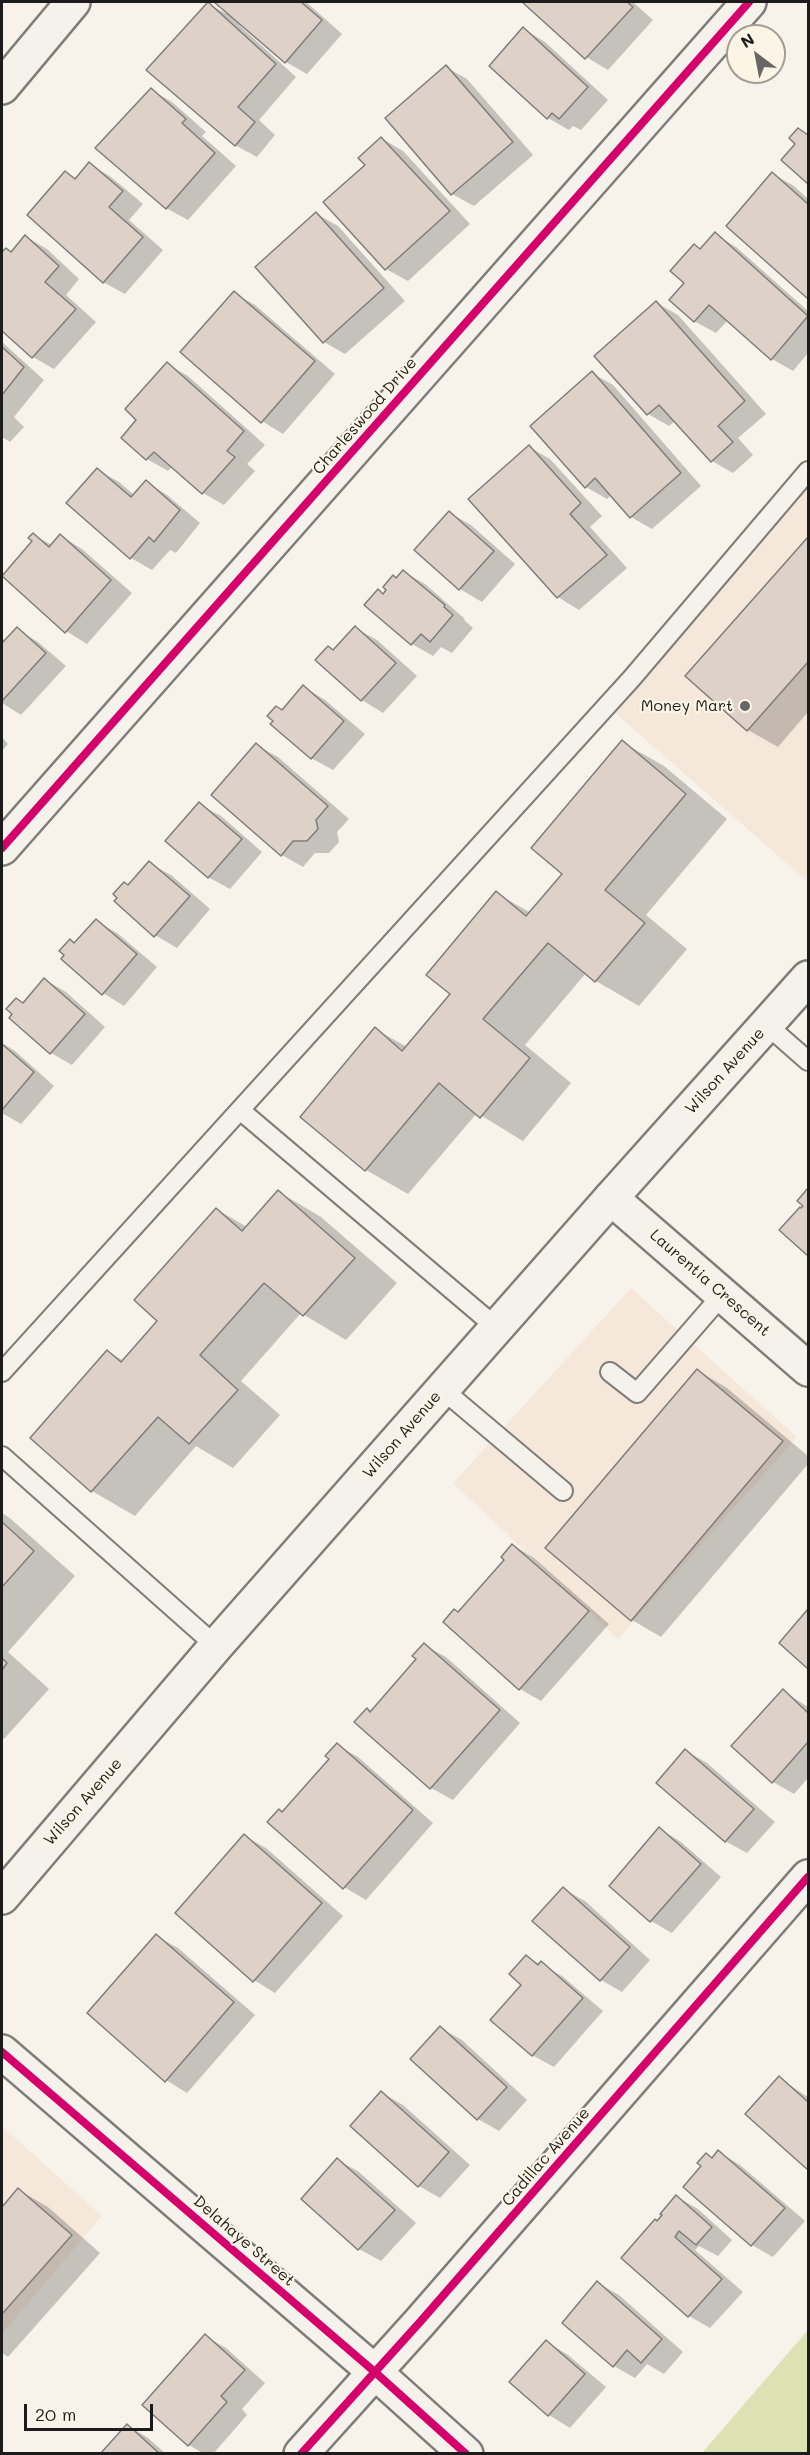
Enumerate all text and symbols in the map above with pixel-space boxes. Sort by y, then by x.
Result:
north arrow [726,24,786,84]
text: N [737,28,758,52]
street label: Charleswood Drive [309,353,421,479]
place label: Money Mart [641,696,733,716]
marker: Money Mart [738,699,752,713]
street label: Wilson Avenue [681,1024,769,1118]
street label: Laurentia Crescent [646,1225,774,1341]
street label: Wilson Avenue [359,1387,445,1483]
street label: Wilson Avenue [40,1754,126,1850]
street label: Cadillac Avenue [498,2104,594,2210]
street label: Delahaye Street [189,2192,299,2290]
scale bar [27,2392,156,2430]
text: 20 m [35,2402,76,2426]

